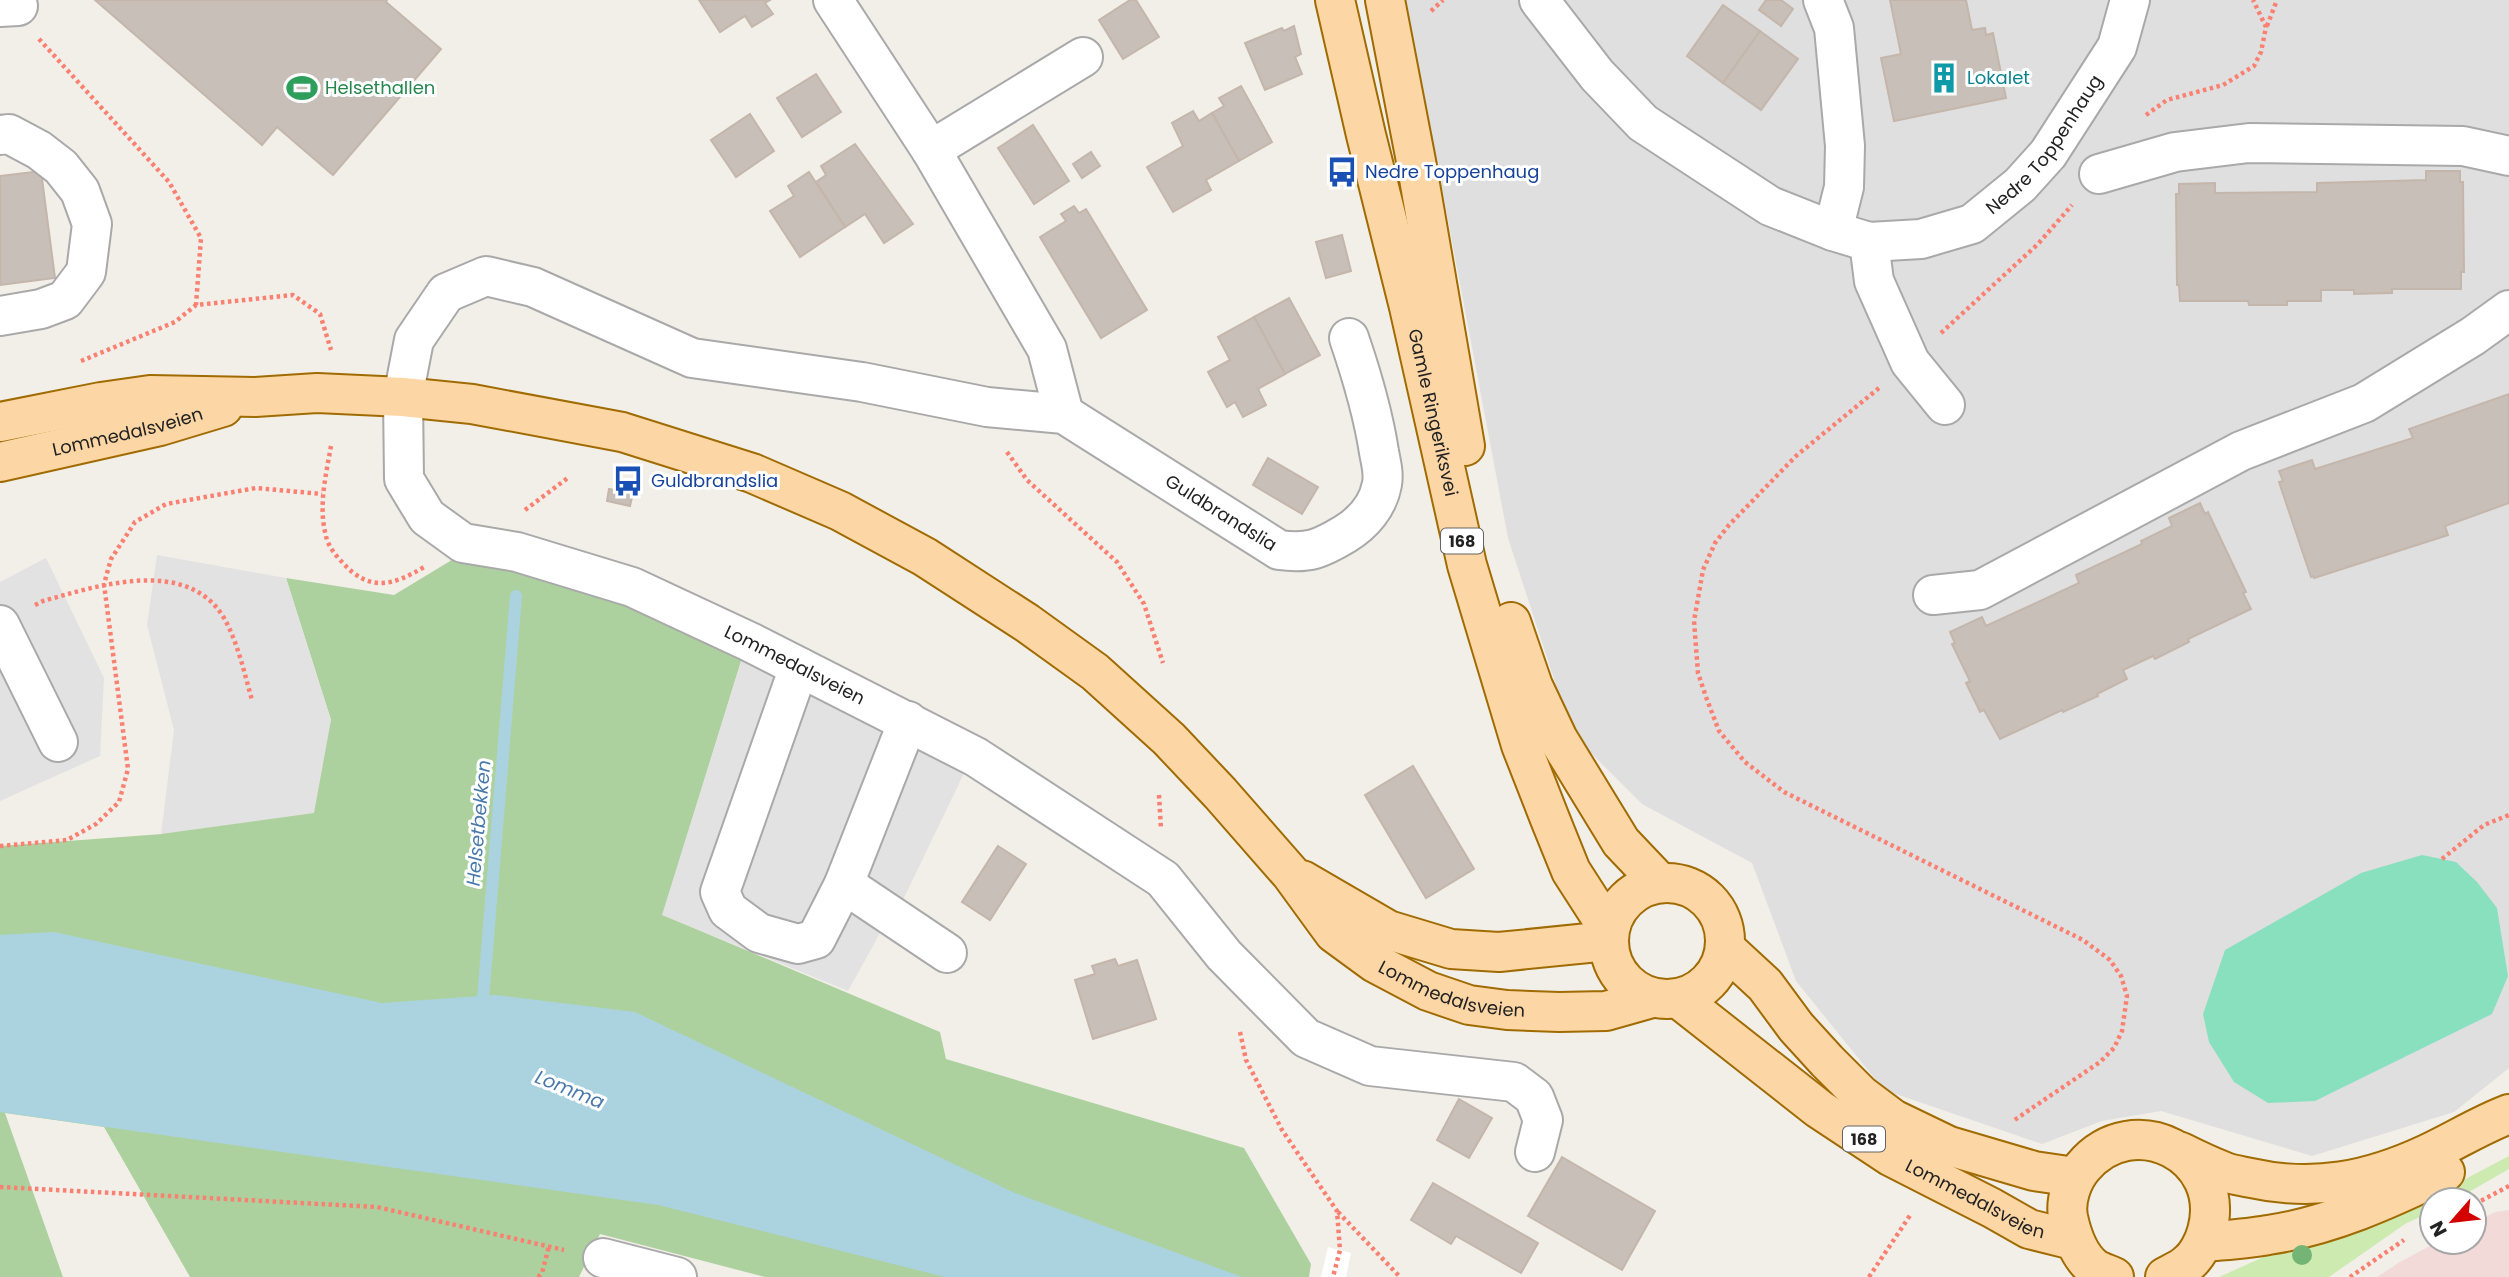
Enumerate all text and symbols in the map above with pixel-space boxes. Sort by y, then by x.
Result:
building icon: Lokalet [1927,61,1961,95]
place label: Lokalet [1967,65,2030,90]
street label: Nedre Toppenhaug [1980,70,2108,220]
sports icon: Helsethallen [285,71,319,105]
place label: Helsethallen [325,75,435,100]
bus stop icon: Nedre Toppenhaug [1325,155,1359,189]
place label: Nedre Toppenhaug [1365,159,1539,184]
street label: Gamle Ringeriksvei [1402,326,1464,499]
street label: Lommedalsveien [50,401,206,462]
bus stop icon: Guldbrandslia [611,464,645,498]
place label: Guldbrandslia [651,468,778,493]
street label: Guldbrandslia [1161,468,1282,557]
road number: 168 [1441,528,1483,554]
street label: Lommedalsveien [721,619,869,710]
water label: Helsetbekken [460,759,497,887]
street label: Lommedalsveien [1374,954,1526,1023]
water label: Lomma [531,1063,609,1116]
road number: 168 [1843,1126,1885,1152]
street label: Lommedalsveien [1901,1153,2048,1244]
north arrow [2418,1186,2488,1256]
text: N [2423,1216,2454,1241]

